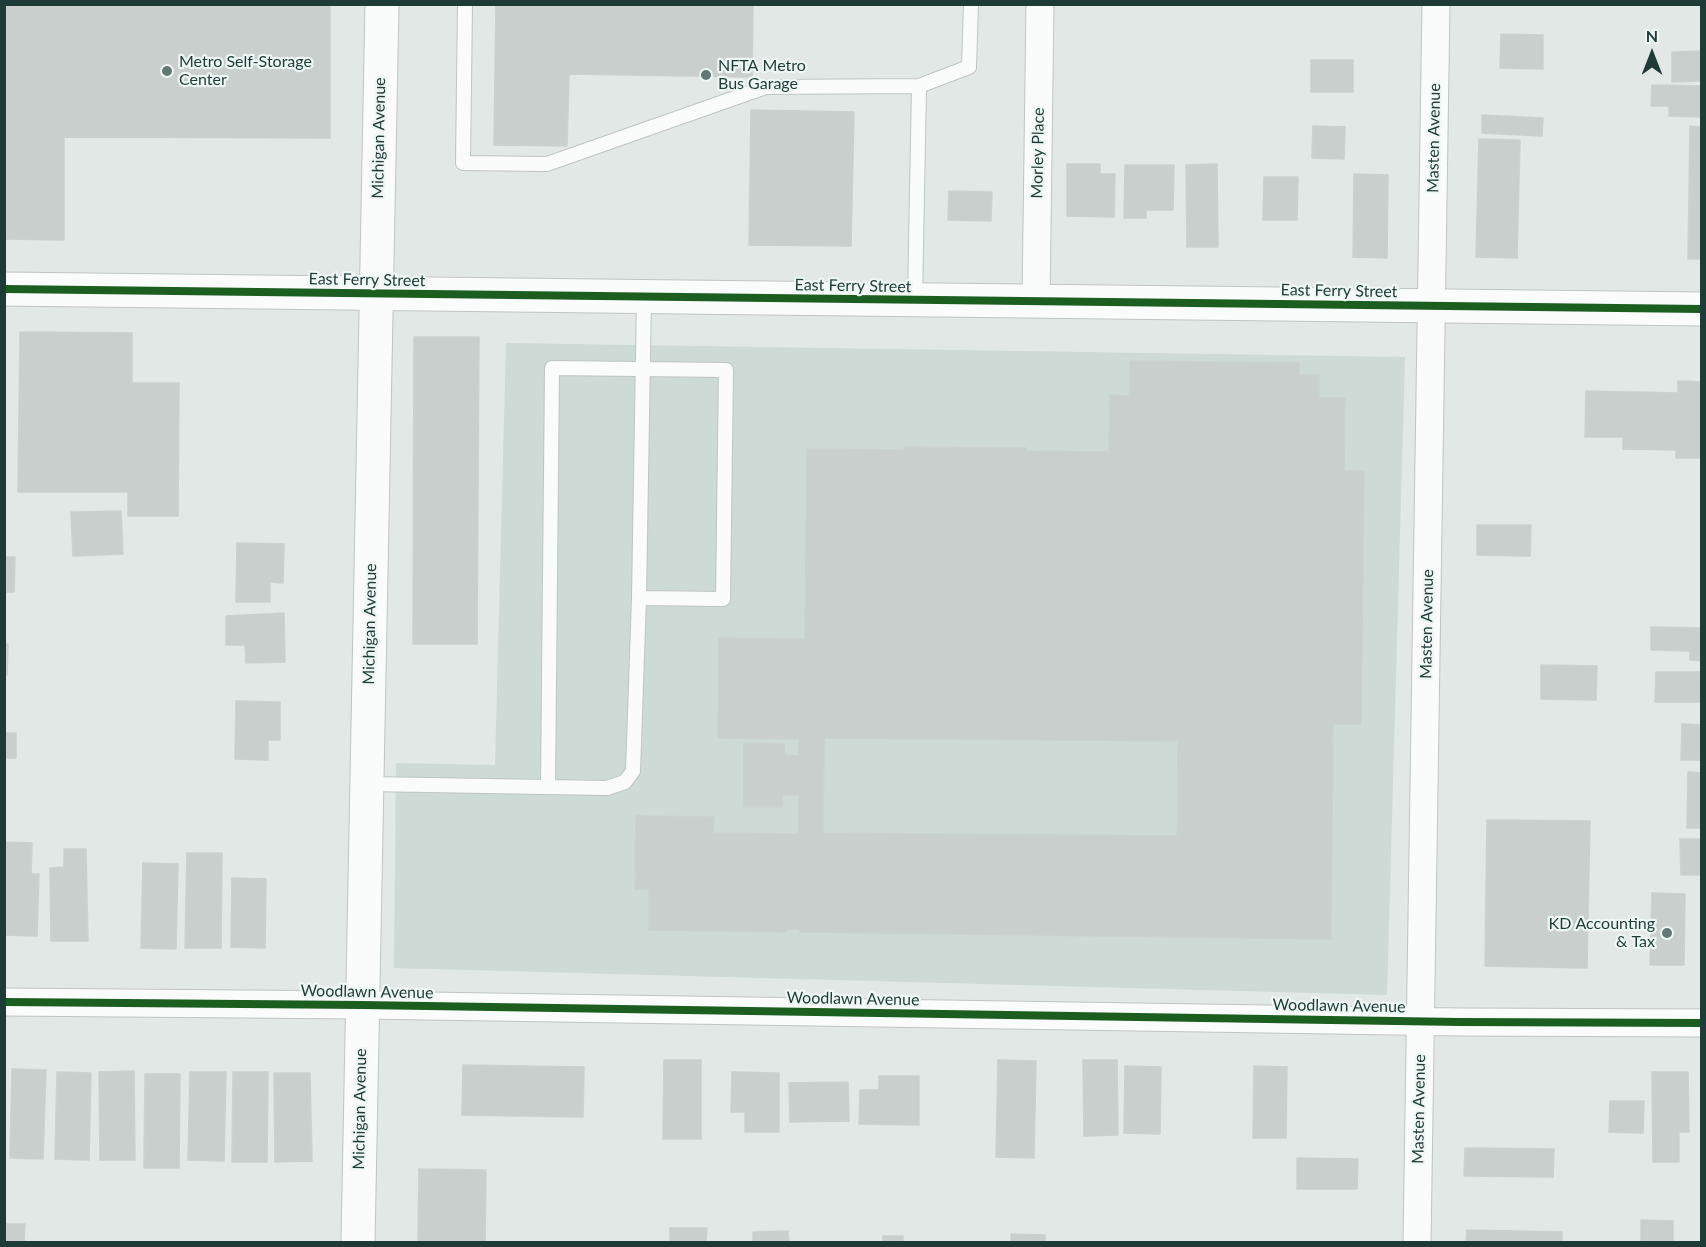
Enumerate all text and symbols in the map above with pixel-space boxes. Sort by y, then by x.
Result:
north arrow [1622,24,1682,84]
text: N [1646,26,1658,45]
place label: Metro Self-Storage Center [179,52,312,90]
place label: NFTA Metro Bus Garage [718,56,806,94]
marker: Metro Self-Storage Center [160,64,174,78]
marker: NFTA Metro Bus Garage [699,68,713,82]
street label: Michigan Avenue [368,77,390,199]
street label: Masten Avenue [1423,83,1445,193]
street label: Morley Place [1028,107,1048,199]
street label: East Ferry Street [308,269,426,291]
street label: East Ferry Street [794,275,912,297]
street label: East Ferry Street [1280,280,1398,302]
street label: Michigan Avenue [359,563,381,685]
street label: Masten Avenue [1416,569,1438,679]
place label: KD Accounting & Tax [1549,914,1655,952]
marker: KD Accounting & Tax [1660,926,1674,940]
street label: Woodlawn Avenue [300,981,434,1003]
street label: Woodlawn Avenue [786,988,920,1010]
street label: Woodlawn Avenue [1272,995,1406,1017]
street label: Michigan Avenue [349,1048,371,1170]
street label: Masten Avenue [1408,1054,1430,1164]

